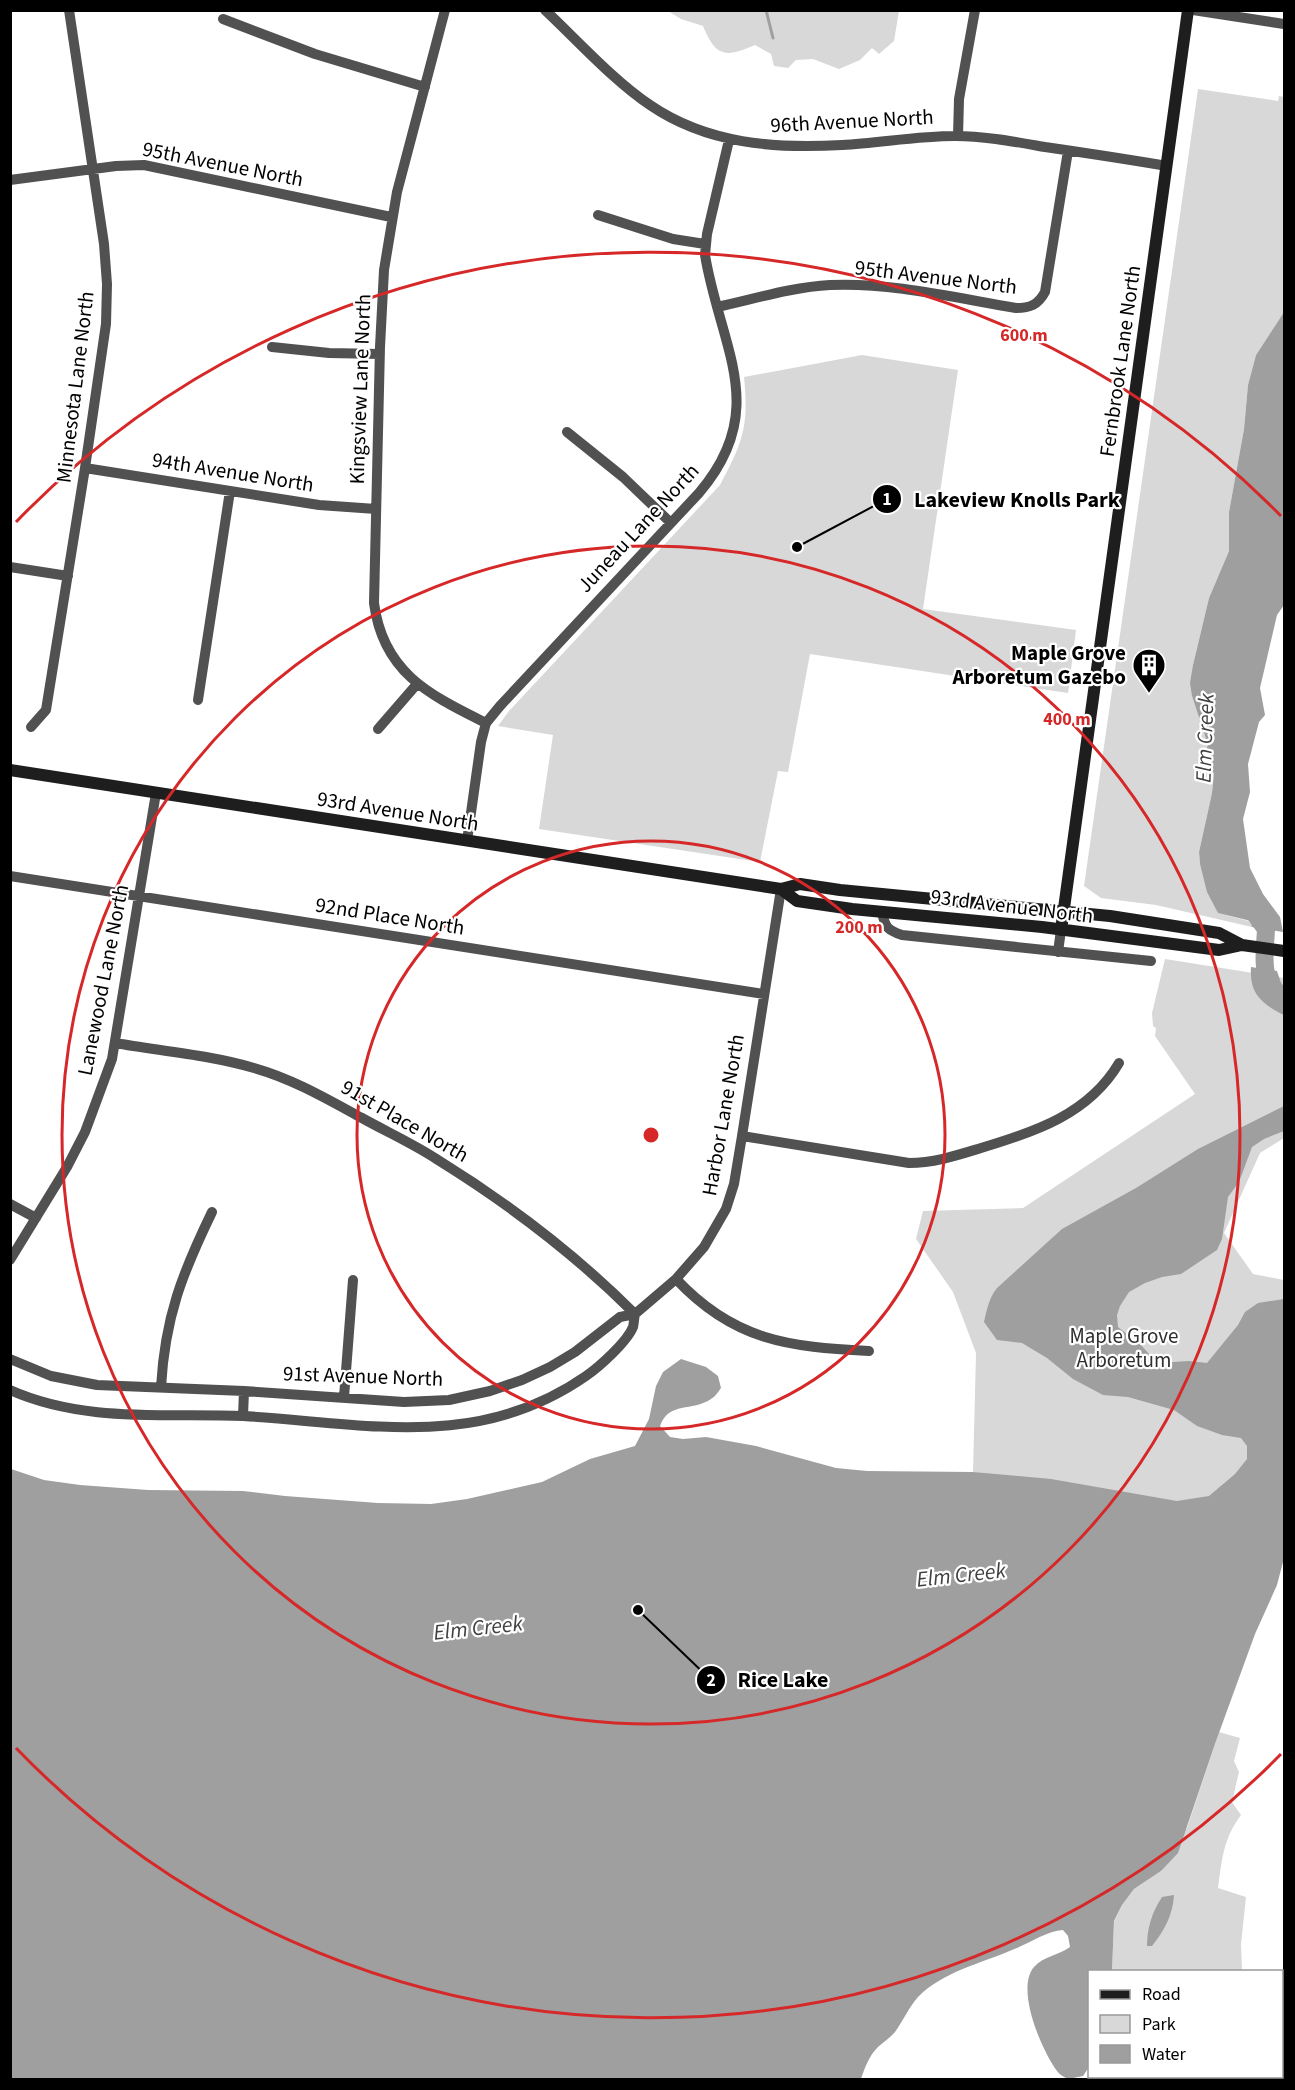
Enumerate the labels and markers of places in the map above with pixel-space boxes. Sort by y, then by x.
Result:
callout: Lakeview Knolls Park [872,479,1132,519]
place label: Maple Grove Arboretum Gazebo [951,638,1126,692]
building icon: Maple Grove Arboretum Gazebo [1131,647,1167,694]
centre of rings [641,1125,661,1145]
callout: Rice Lake [696,1660,840,1700]

